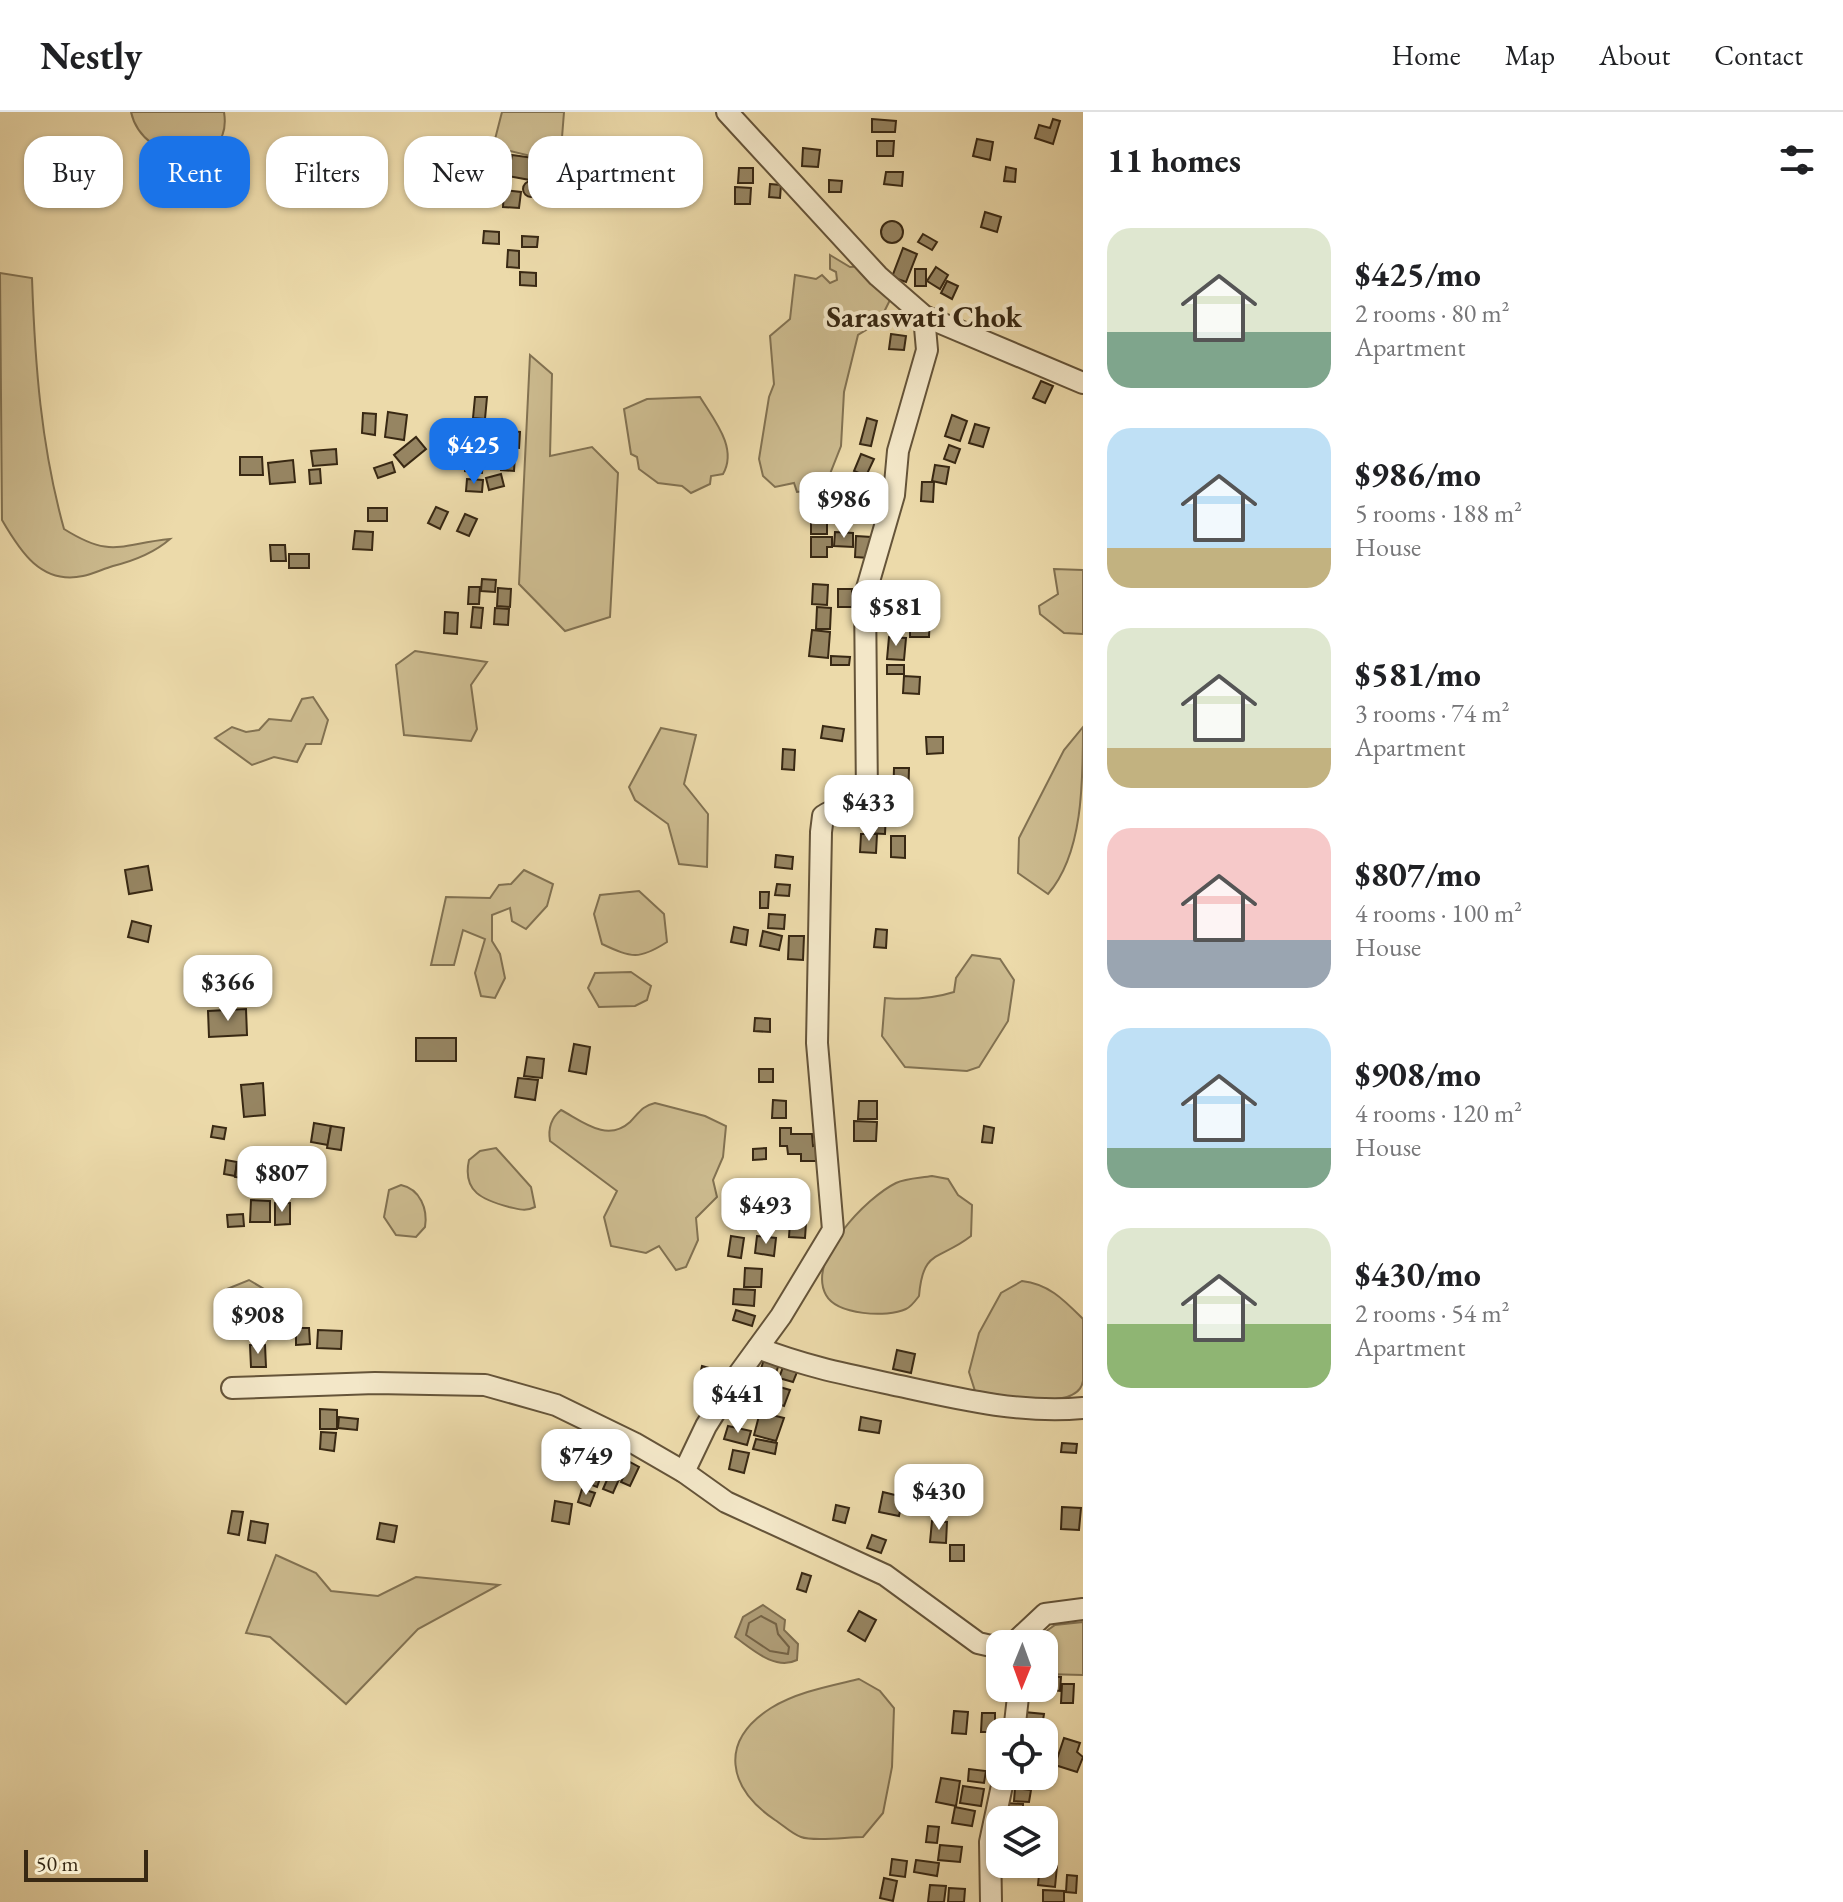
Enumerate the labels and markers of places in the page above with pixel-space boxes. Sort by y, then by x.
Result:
pin: $425 [427,418,521,486]
pin: $986 [797,472,891,540]
pin: $581 [849,580,943,648]
pin: $433 [822,775,916,843]
pin: $366 [181,955,275,1023]
pin: $807 [235,1146,329,1214]
pin: $493 [719,1178,813,1246]
pin: $908 [211,1288,305,1356]
pin: $441 [691,1367,785,1435]
pin: $749 [539,1429,633,1497]
pin: $430 [892,1464,986,1532]

